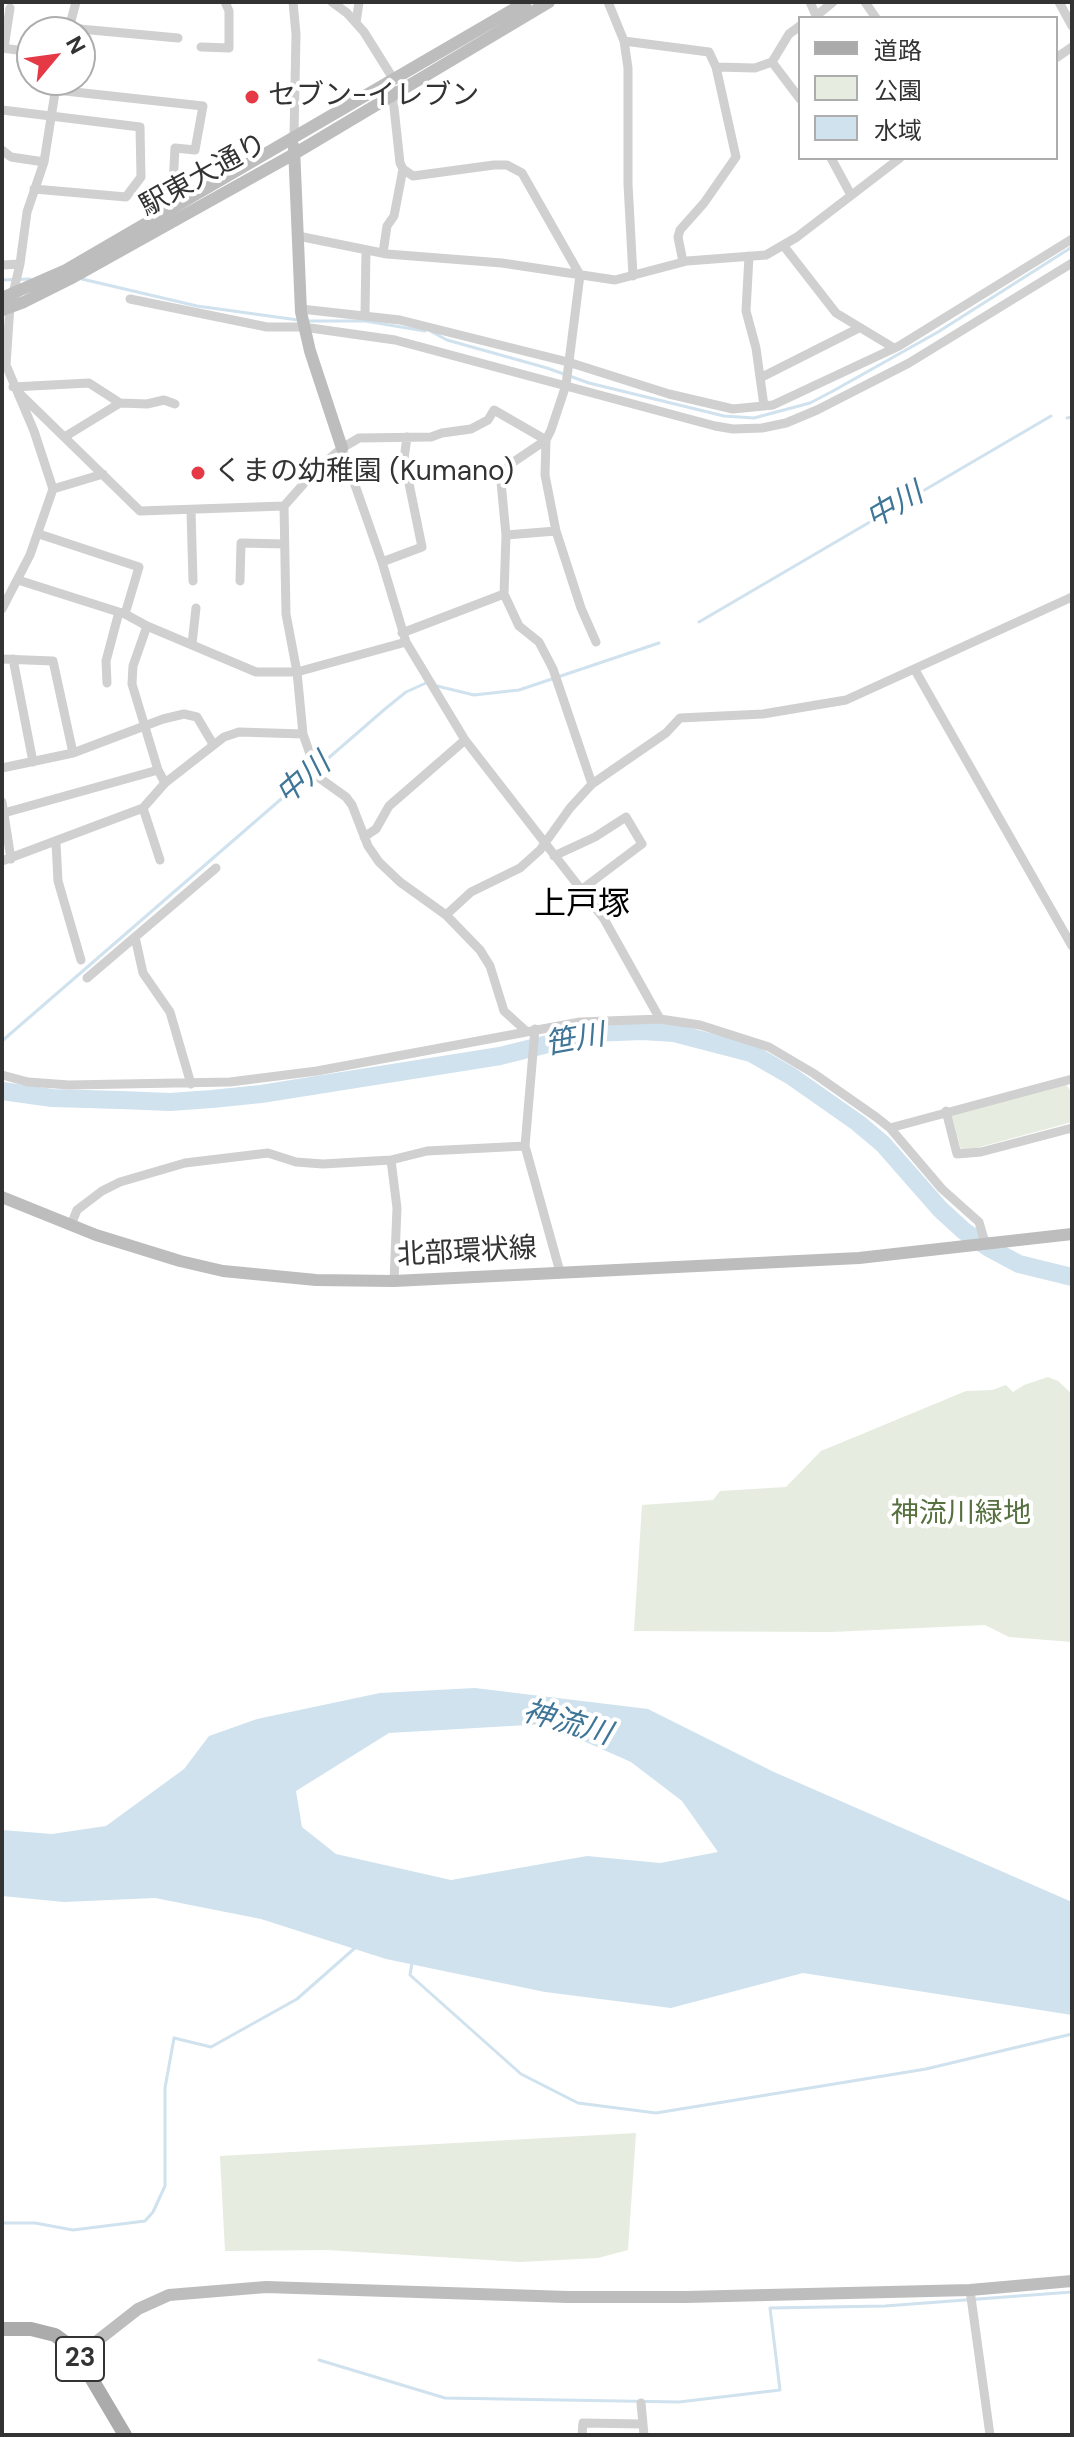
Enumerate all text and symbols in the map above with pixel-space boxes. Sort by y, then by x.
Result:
north arrow [16,16,96,96]
legend [798,16,1058,160]
text: N [59,31,92,59]
text: 道路 [874,35,922,66]
text: 公園 [874,75,922,106]
place label: セブン-イレブン [268,80,479,114]
marker: セブン-イレブン [243,88,261,106]
text: 水域 [874,115,922,146]
street label: 駅東大通り [135,127,273,225]
place label: くまの幼稚園 (Kumano) [214,456,514,490]
marker: くまの幼稚園 (Kumano) [189,464,207,482]
water label: 中川 [860,476,930,538]
water label: 中川 [270,747,338,813]
district label: 上戸塚 [534,887,630,925]
water label: 笹川 [542,1018,608,1064]
street label: 北部環状線 [396,1233,538,1273]
park label: 神流川緑地 [891,1498,1031,1532]
water label: 神流川 [519,1694,615,1754]
road number: 23 [56,2337,104,2381]

